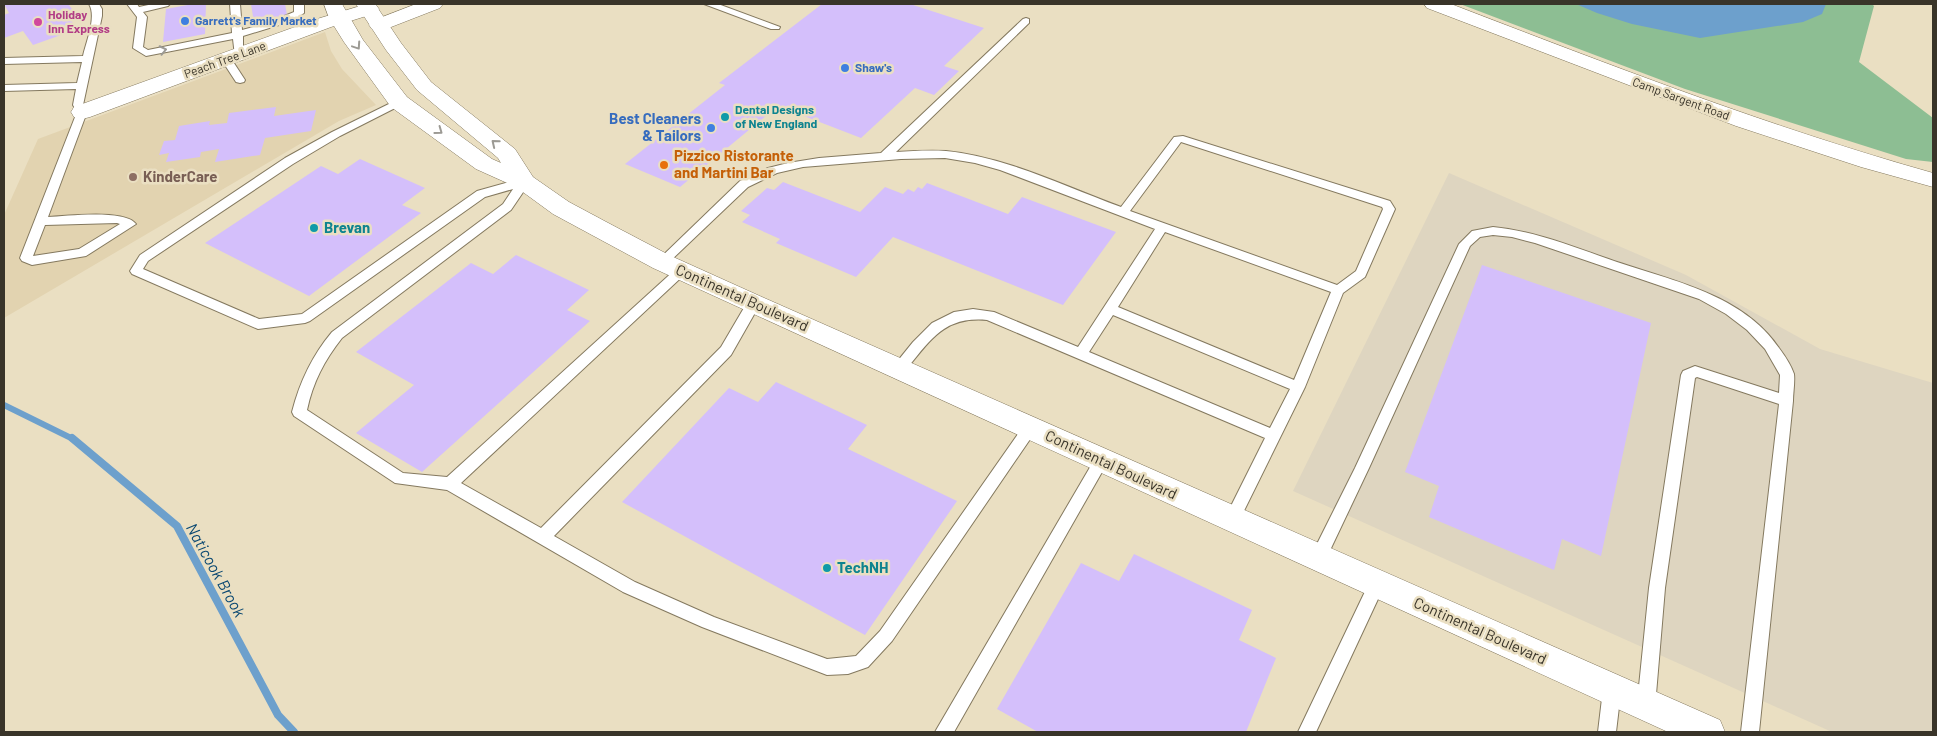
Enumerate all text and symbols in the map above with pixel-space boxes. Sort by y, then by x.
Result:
place label: Holiday Inn Express [48,7,110,35]
place label: Garrett's Family Market [195,13,317,27]
marker: Garrett's Family Market [179,15,191,27]
marker: Holiday Inn Express [32,16,44,28]
street label: Peach Tree Lane [182,38,267,80]
one-way arrow [351,40,360,50]
one-way arrow [158,45,167,56]
place label: Shaw's [855,60,892,74]
marker: Shaw's [839,62,851,74]
street label: Camp Sargent Road [1631,74,1732,122]
place label: Dental Designs of New England [735,102,818,130]
place label: Best Cleaners & Tailors [609,109,701,144]
marker: Dental Designs of New England [719,111,731,123]
marker: Best Cleaners & Tailors [705,122,717,134]
one-way arrow [433,125,443,134]
one-way arrow [492,141,501,149]
place label: Pizzico Ristorante and Martini Bar [674,146,794,181]
marker: Pizzico Ristorante and Martini Bar [658,159,670,171]
place label: KinderCare [143,167,218,185]
marker: KinderCare [127,171,139,183]
place label: Brevan [324,218,370,236]
marker: Brevan [308,222,320,234]
street label: Continental Boulevard [673,260,812,334]
street label: Continental Boulevard [1043,426,1180,503]
water label: Naticook Brook [183,519,250,620]
place label: TechNH [837,558,888,576]
marker: TechNH [821,562,833,574]
street label: Continental Boulevard [1411,593,1550,667]

